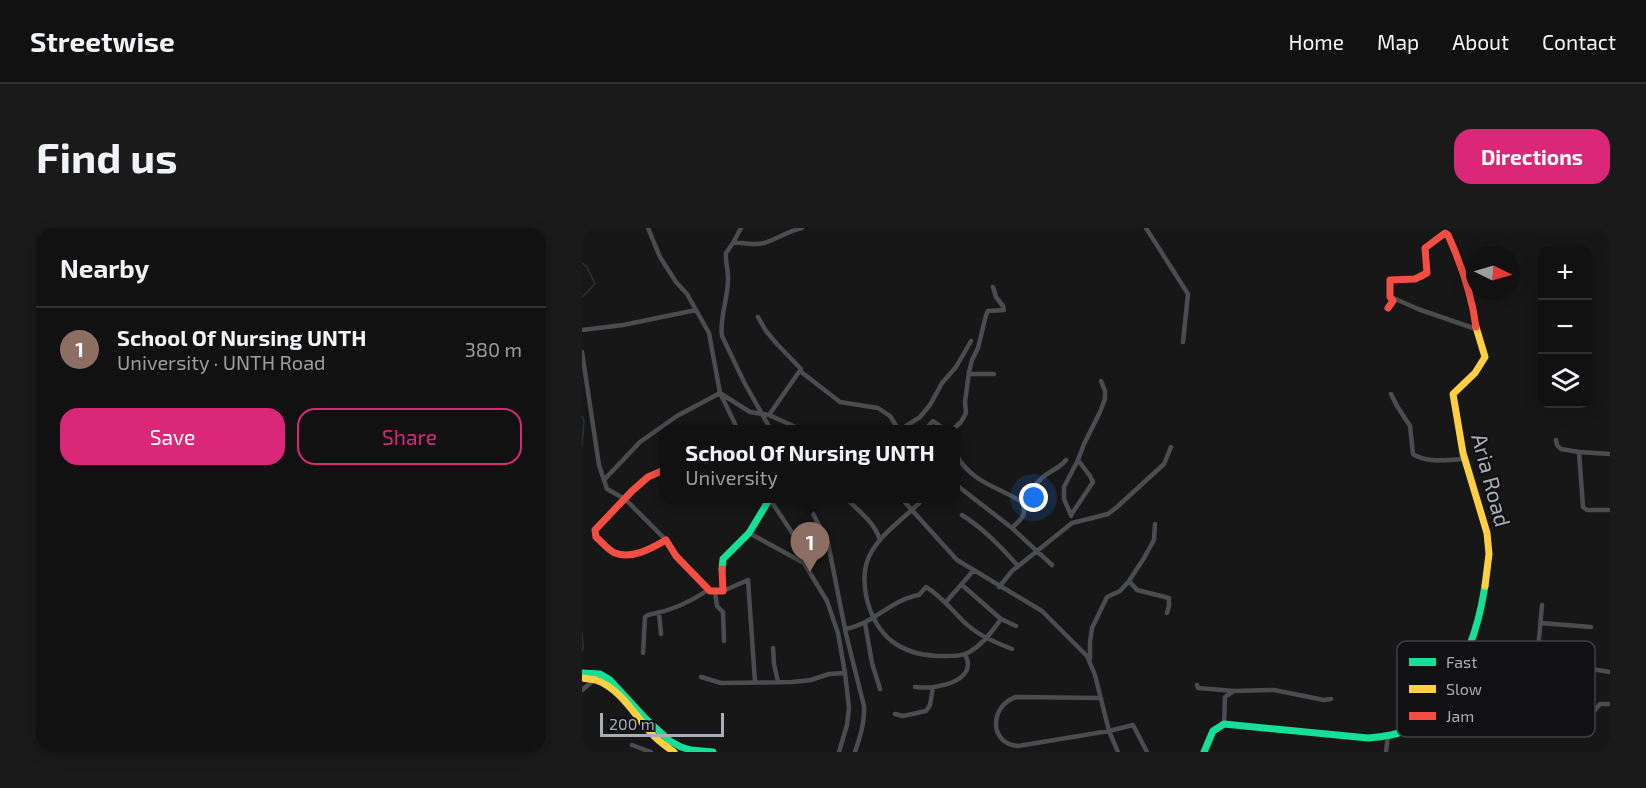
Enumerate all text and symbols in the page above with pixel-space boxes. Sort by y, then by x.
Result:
text: Streetwise [30,24,175,58]
text: Home [1288,29,1344,54]
text: Map [1377,29,1419,54]
text: About [1452,29,1509,54]
text: Contact [1542,29,1616,54]
button: Directions [1454,129,1610,184]
text: Find us [36,131,178,181]
north arrow [1466,246,1520,300]
map controls [1538,246,1592,408]
button: + [1538,246,1592,300]
text: Nearby [60,252,149,283]
button: − [1538,300,1592,354]
text: School Of Nursing UNTH [117,324,366,350]
text: 1 [75,337,84,361]
text: 380 m [465,337,522,361]
text: University · UNTH Road [117,350,326,374]
button: layers [1538,354,1592,408]
button: Save [60,408,285,465]
button: Share [297,408,522,465]
popup [660,425,960,503]
street label: Aria Road [1467,430,1517,529]
text: School Of Nursing UNTH [685,439,935,465]
text: University [685,465,778,489]
your location [1019,483,1048,512]
pin: 1 [790,522,830,572]
legend [1397,641,1595,737]
text: Fast [1446,652,1477,671]
text: Slow [1446,679,1482,698]
text: Jam [1446,706,1474,725]
scale bar [600,710,724,738]
text: 200 m [609,714,655,733]

